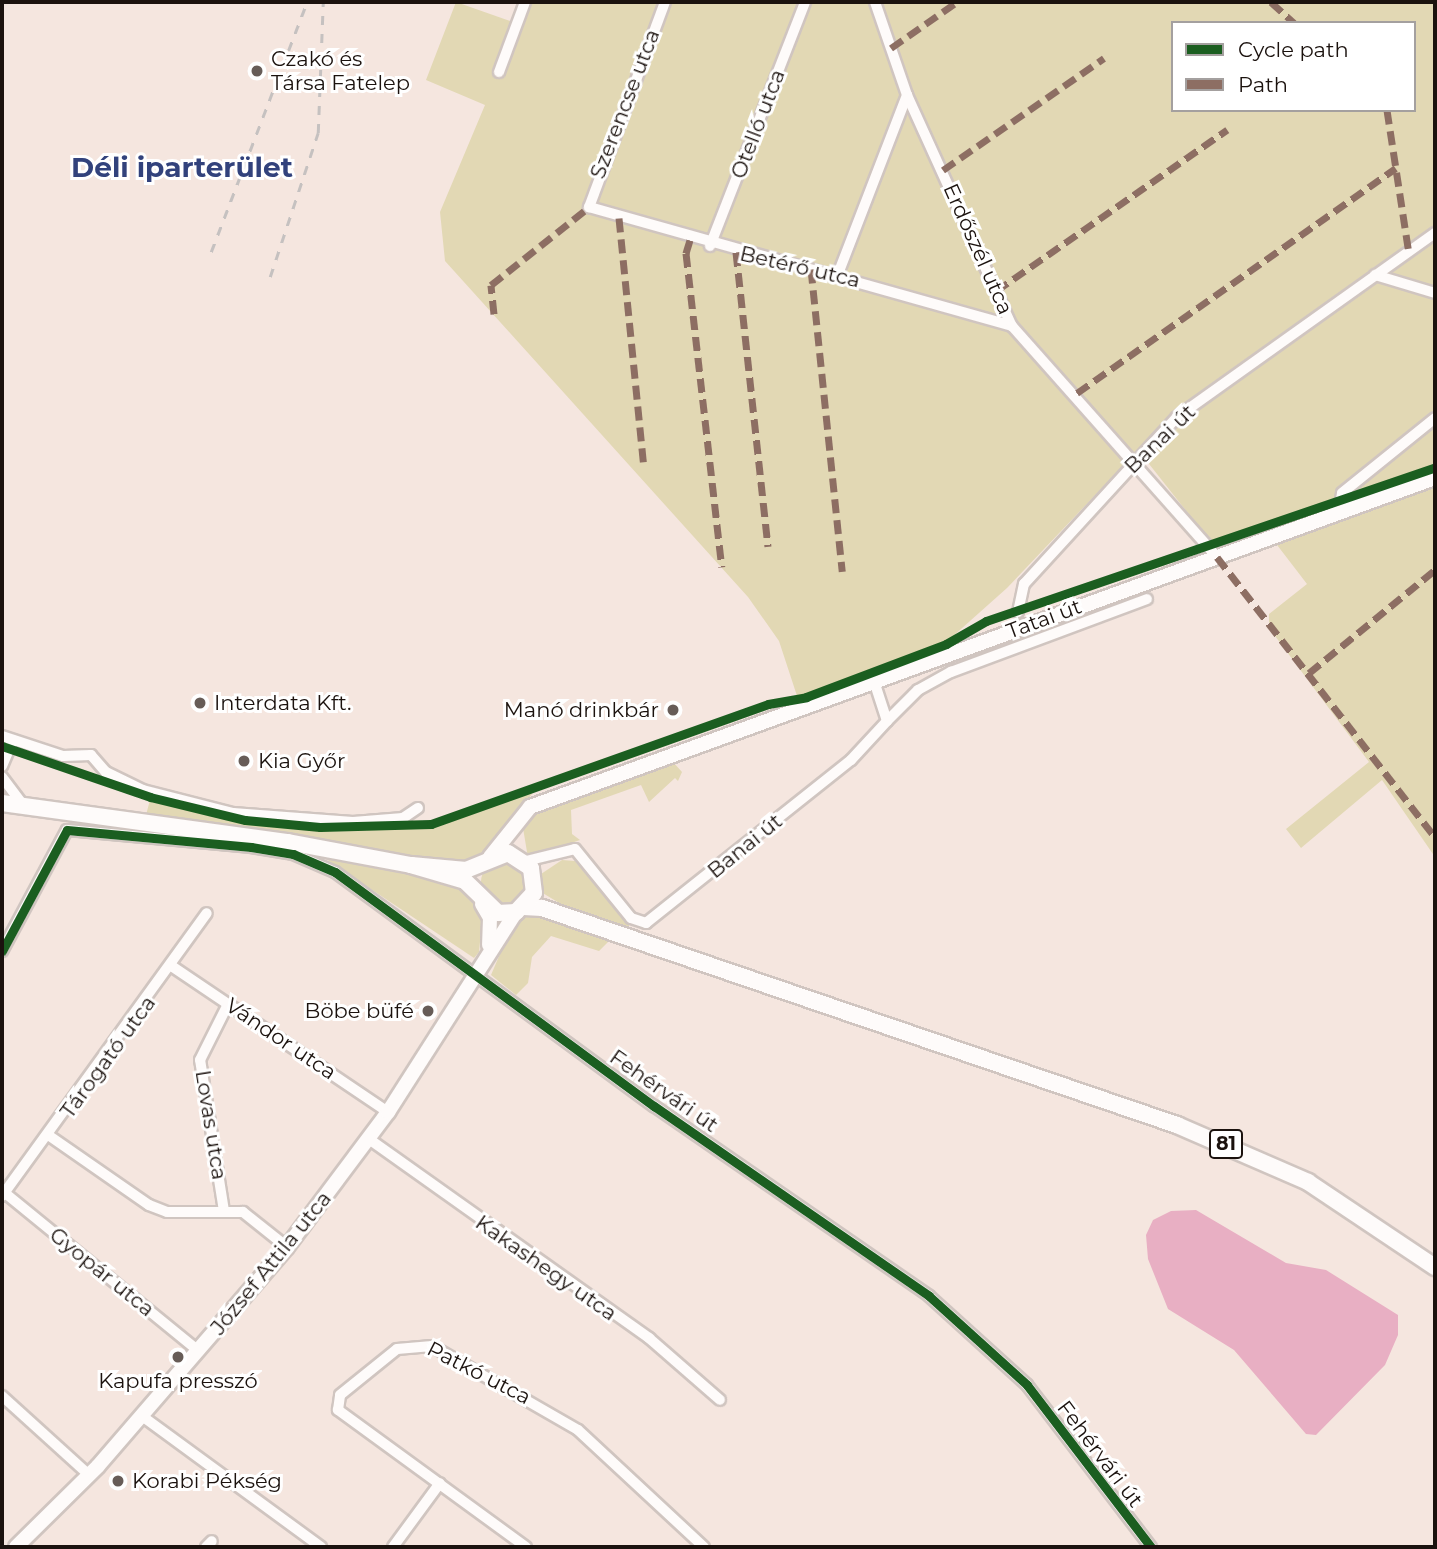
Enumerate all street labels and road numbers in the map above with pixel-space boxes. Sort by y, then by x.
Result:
street label: Szerencse utca [585,26,665,182]
street label: Otelló utca [726,66,790,182]
street label: Erdőszél utca [938,180,1018,318]
street label: Betérő utca [737,241,863,293]
street label: Banai út [1119,399,1201,479]
street label: Tatai út [1003,594,1085,644]
street label: Banai út [703,808,787,884]
street label: Tárogató utca [55,991,161,1123]
street label: Vándor utca [221,993,341,1085]
street label: Fehérvári út [605,1044,723,1138]
street label: Lovas utca [190,1068,232,1182]
road number: 81 [1208,1128,1244,1160]
street label: József Attila utca [205,1186,337,1340]
street label: Kakashegy utca [471,1210,621,1326]
street label: Gyopár utca [45,1222,159,1322]
street label: Patkó utca [423,1336,535,1410]
street label: Fehérvári út [1052,1396,1148,1512]

